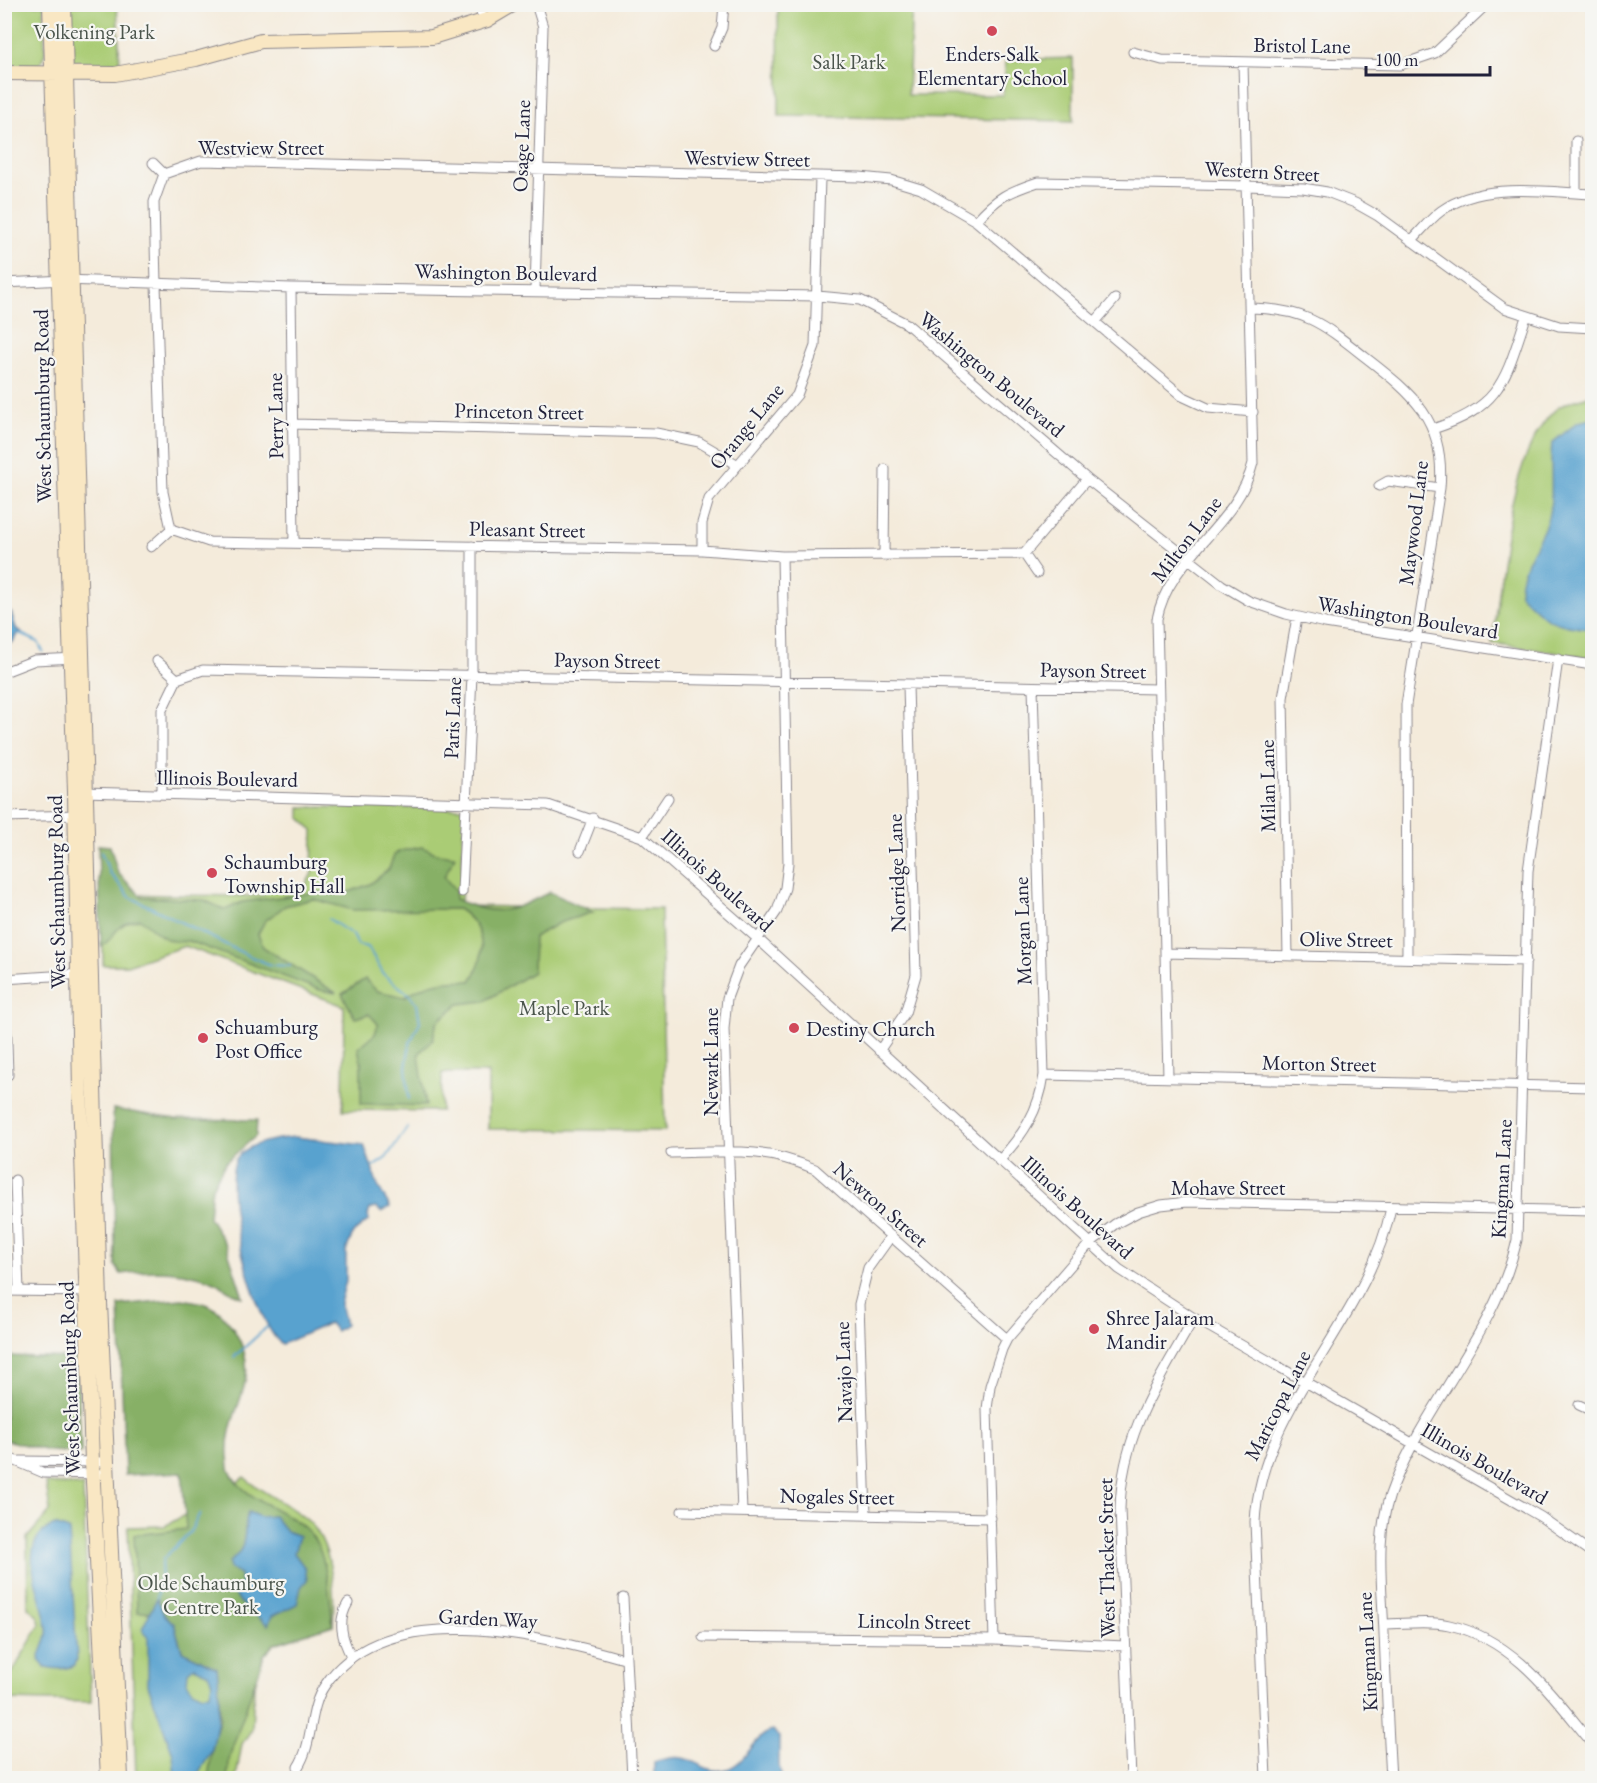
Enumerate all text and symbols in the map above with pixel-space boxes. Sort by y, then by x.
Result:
park label: Volkening Park [33,18,156,45]
marker: Enders-Salk Elementary School [985,24,999,38]
street label: Bristol Lane [1253,31,1351,59]
scale bar [1366,39,1490,77]
place label: Enders-Salk Elementary School [917,40,1067,91]
park label: Salk Park [812,48,887,75]
text: 100 m [1375,48,1419,71]
street label: Osage Lane [506,99,536,193]
street label: Westview Street [198,134,324,161]
street label: Westview Street [684,143,811,173]
street label: Western Street [1204,155,1321,188]
street label: Washington Boulevard [414,257,598,287]
street label: Washington Boulevard [913,305,1071,443]
street label: West Schaumburg Road [27,308,57,503]
street label: Perry Lane [261,373,289,459]
street label: Orange Lane [703,377,789,475]
street label: Princeton Street [454,396,584,426]
street label: Maywood Lane [1392,459,1434,587]
street label: Milton Lane [1145,490,1227,588]
street label: Pleasant Street [469,514,586,544]
street label: Washington Boulevard [1316,589,1501,645]
street label: Payson Street [554,646,661,674]
street label: Payson Street [1040,656,1147,684]
street label: Paris Lane [437,677,467,759]
street label: Milan Lane [1253,739,1281,833]
street label: Illinois Boulevard [156,763,299,793]
street label: West Schaumburg Road [41,794,71,989]
street label: Norridge Lane [880,813,912,933]
street label: Illinois Boulevard [656,822,780,938]
place label: Schaumburg Township Hall [224,848,345,899]
marker: Schaumburg Township Hall [205,866,219,880]
street label: Morgan Lane [1007,876,1037,986]
street label: Olive Street [1299,925,1393,953]
park label: Maple Park [519,994,610,1021]
street label: Newark Lane [697,1008,724,1116]
place label: Schuamburg Post Office [215,1013,319,1064]
place label: Destiny Church [806,1015,936,1042]
marker: Destiny Church [787,1021,801,1035]
marker: Schuamburg Post Office [196,1031,210,1045]
street label: Morton Street [1262,1049,1377,1078]
street label: Kingman Lane [1484,1119,1518,1239]
street label: Illinois Boulevard [1016,1149,1140,1265]
street label: Newton Street [828,1155,935,1253]
street label: Mohave Street [1171,1174,1286,1201]
street label: West Schaumburg Road [52,1280,86,1475]
place label: Shree Jalaram Mandir [1106,1304,1215,1355]
street label: Navajo Lane [828,1321,858,1423]
marker: Shree Jalaram Mandir [1087,1322,1101,1336]
street label: Maricopa Lane [1238,1345,1316,1465]
street label: Illinois Boulevard [1417,1416,1554,1510]
street label: West Thacker Street [1091,1477,1121,1638]
street label: Nogales Street [779,1481,895,1511]
park label: Olde Schaumburg Centre Park [137,1569,285,1620]
street label: Kingman Lane [1350,1592,1384,1712]
street label: Garden Way [438,1602,539,1634]
street label: Lincoln Street [857,1607,971,1635]

